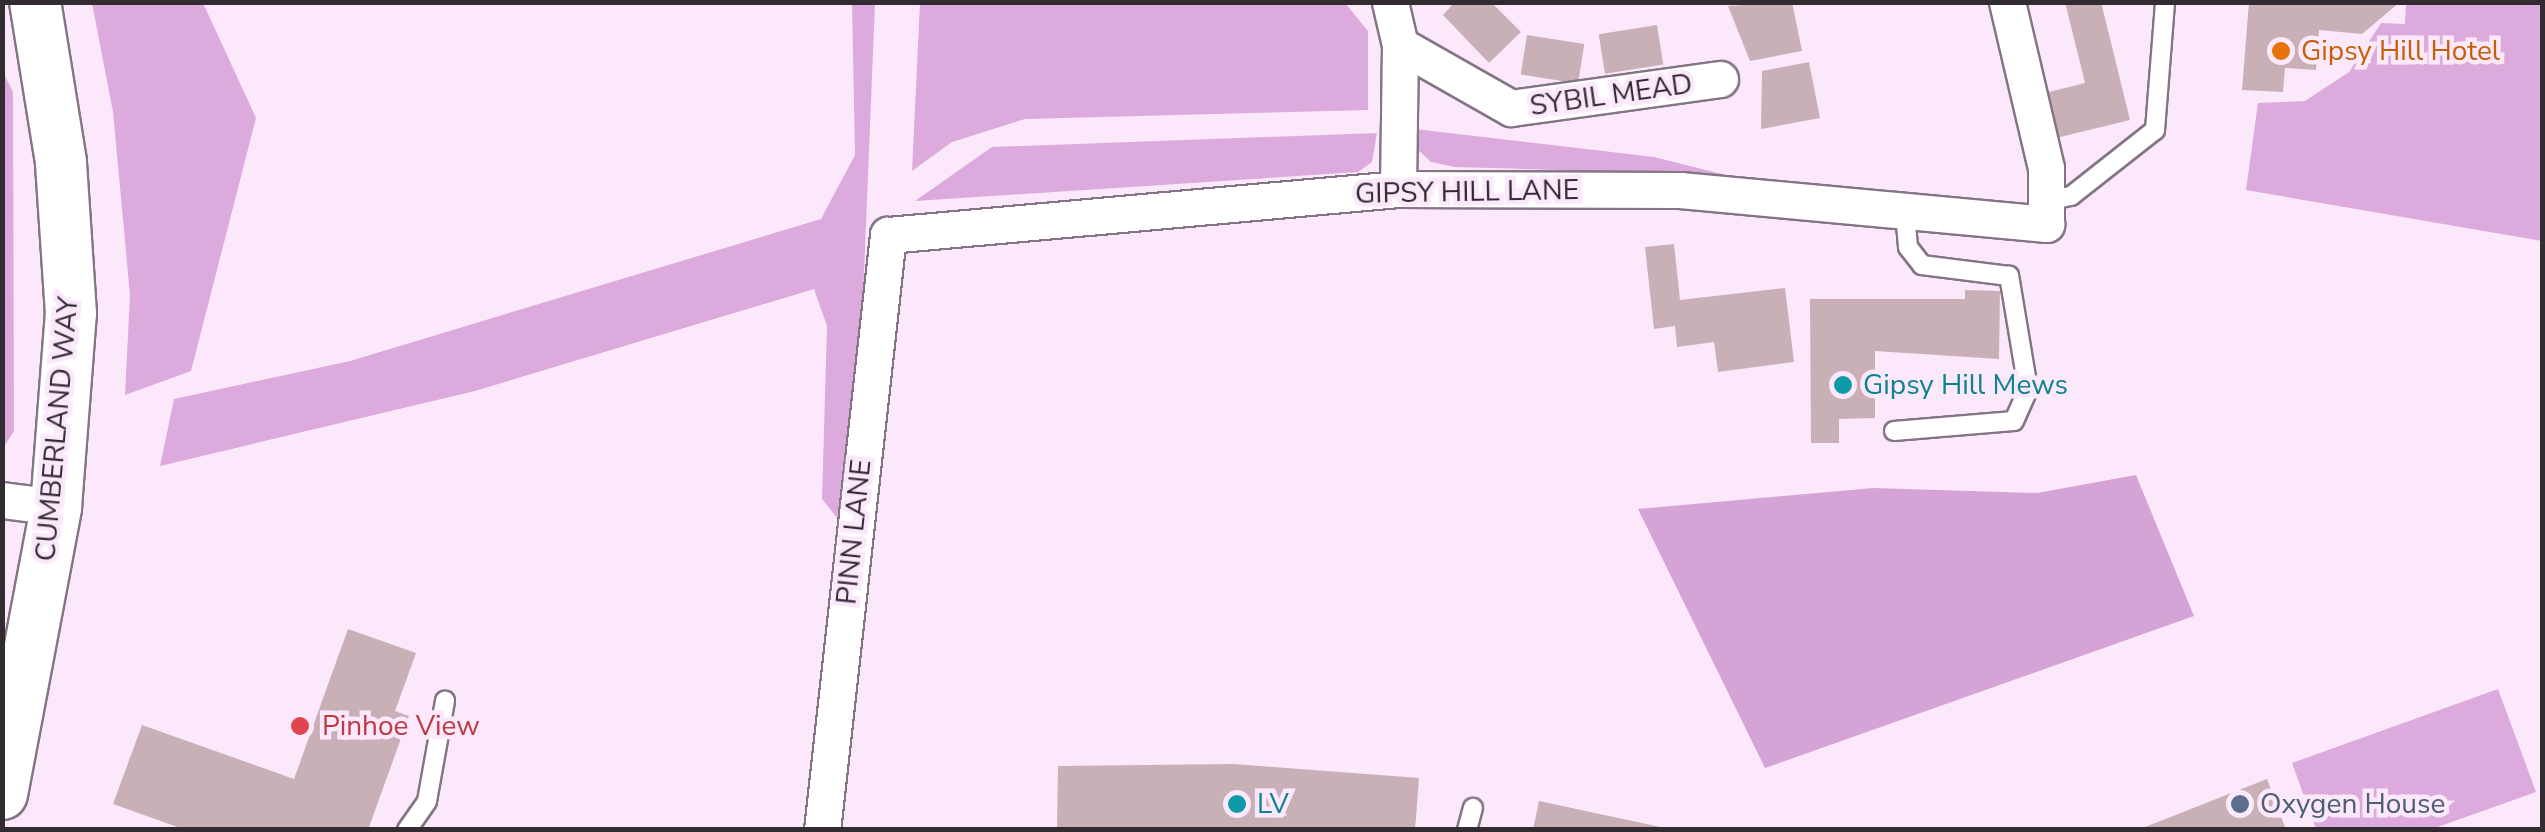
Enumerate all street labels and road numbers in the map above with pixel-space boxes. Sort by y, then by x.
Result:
street label: SYBIL MEAD [1528,67,1694,123]
street label: GIPSY HILL LANE [1355,173,1579,211]
street label: CUMBERLAND WAY [29,295,85,563]
street label: PINN LANE [830,458,878,606]

